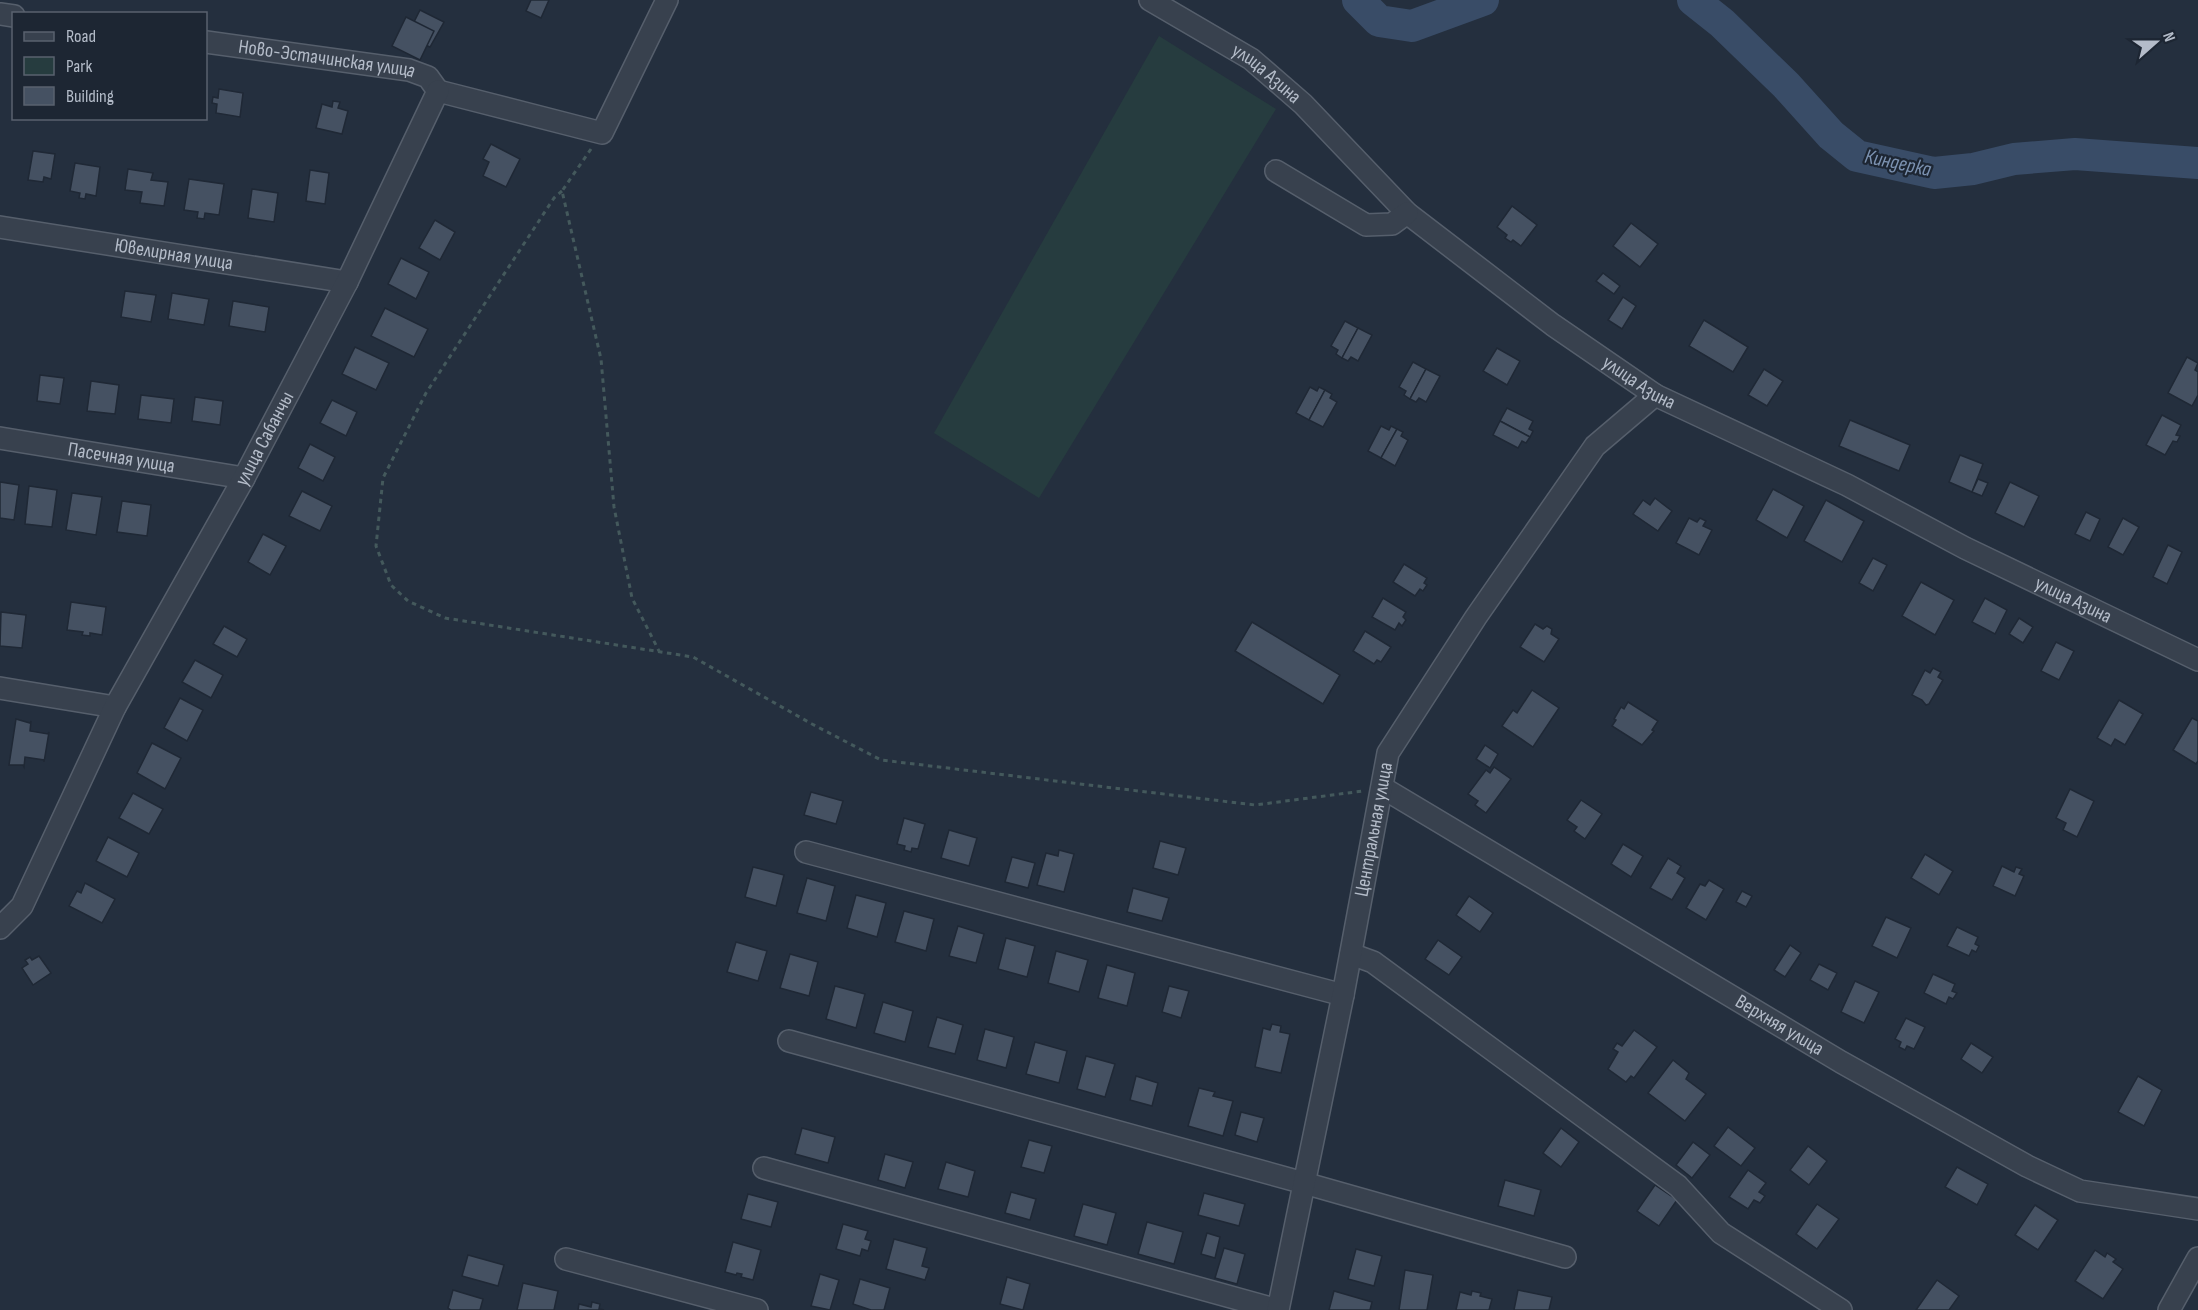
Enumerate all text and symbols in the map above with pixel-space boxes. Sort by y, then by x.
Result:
legend [12,12,207,120]
north arrow [2126,12,2186,72]
text: Road [66,26,96,47]
text: N [2158,30,2179,45]
street label: Ново-Эстачинская улица [237,35,419,83]
street label: улица Азина [1227,38,1306,109]
text: Park [66,56,92,77]
text: Building [66,86,114,107]
water label: Киндерка [1862,144,1934,182]
street label: Ювелирная улица [113,233,235,276]
street label: улица Азина [1598,350,1679,415]
street label: улица Сабанчы [230,387,299,490]
street label: Пасечная улица [66,437,177,478]
street label: улица Азина [2031,571,2116,629]
street label: Центральная улица [1350,760,1398,899]
street label: Верхняя улица [1731,990,1828,1061]

